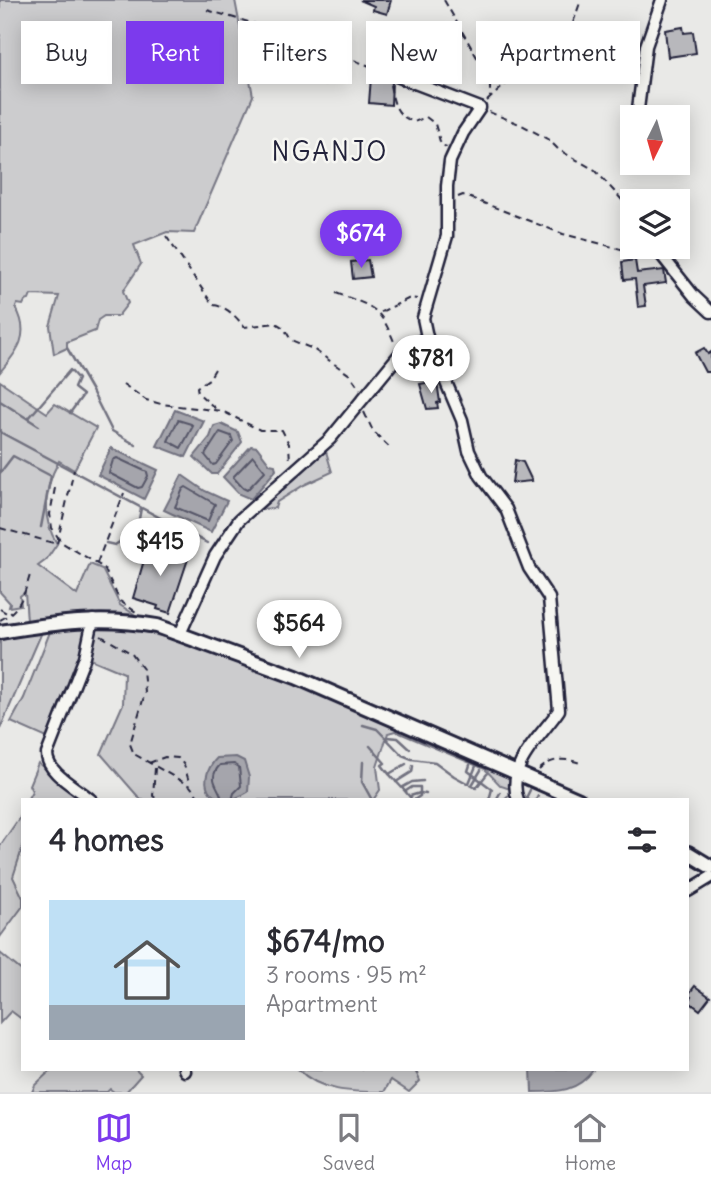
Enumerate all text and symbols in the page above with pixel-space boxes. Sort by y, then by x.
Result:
chip: Buy [21,21,112,84]
chip: Rent [126,21,224,84]
chip: Filters [238,21,352,84]
chip: New [366,21,462,84]
chip: Apartment [476,21,640,84]
north arrow [620,105,690,175]
map controls [620,105,690,259]
district label: NGANJO [272,135,388,168]
button: layers [620,189,690,259]
pin: $674 [320,210,402,270]
text: $674 [336,218,386,247]
pin: $781 [390,336,472,395]
text: $781 [408,343,454,372]
pin: $415 [119,518,201,578]
text: $415 [136,526,184,555]
pin: $564 [258,600,340,660]
text: $564 [273,608,325,637]
text: 4 homes [49,821,164,859]
icon: filters [623,821,661,859]
text: $674/mo [266,922,385,960]
icon: home [105,928,189,1012]
text: 3 rooms · 95 m² [266,960,427,989]
text: Apartment [266,989,378,1018]
tab: Map [95,1109,133,1175]
tab: Saved [323,1109,375,1175]
tab: Home [565,1109,616,1175]

